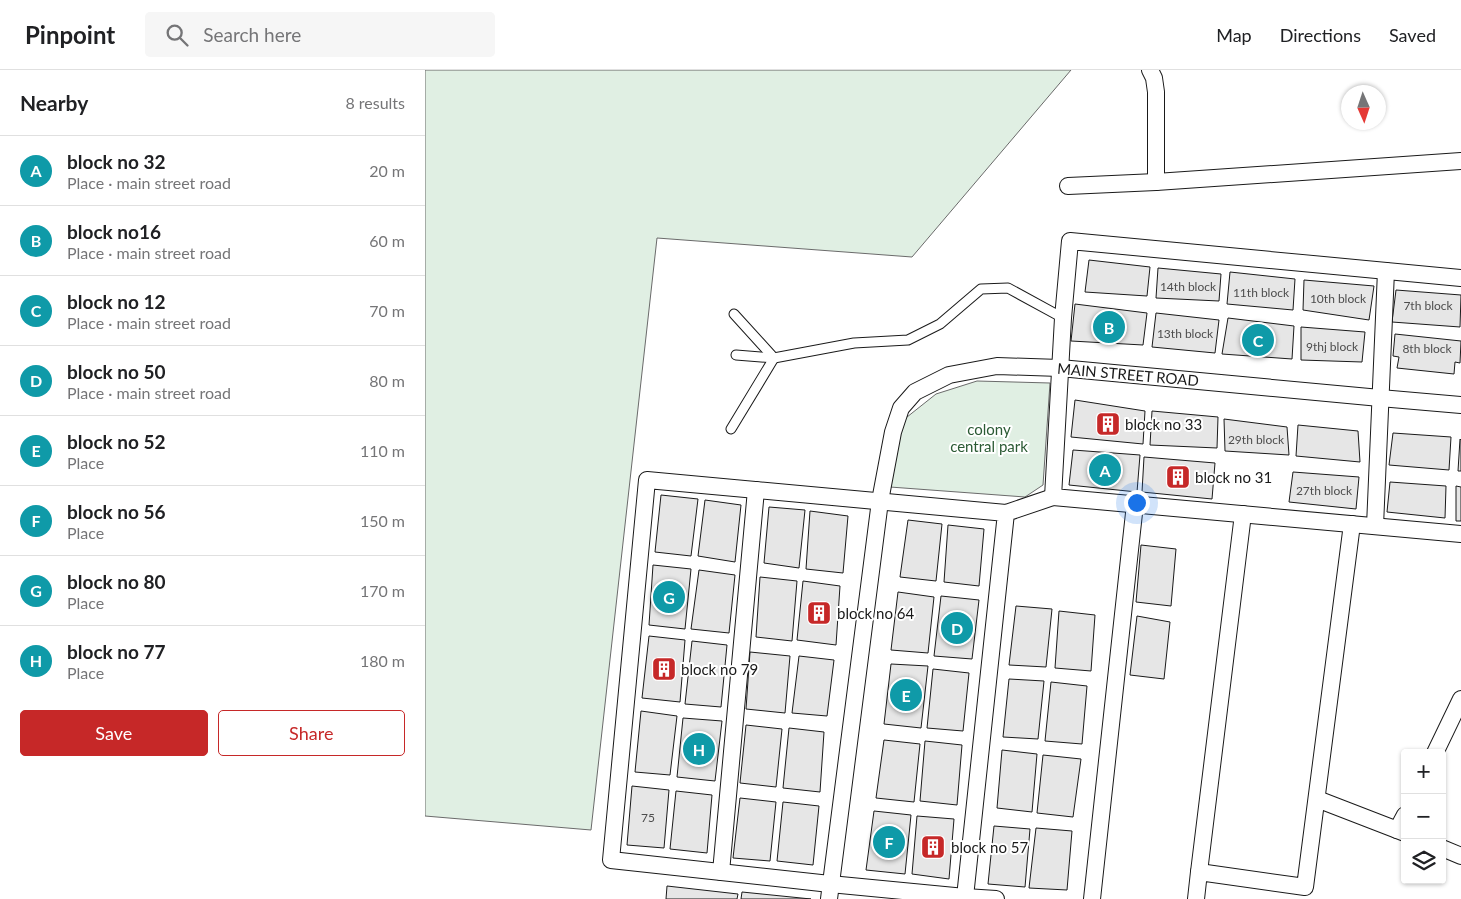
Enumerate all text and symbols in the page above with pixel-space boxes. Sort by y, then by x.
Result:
search box [145,12,495,57]
text: Pinpoint [25,20,115,49]
icon: search [163,21,191,49]
text: Search here [203,23,301,46]
text: Map [1216,24,1252,46]
text: Directions [1280,24,1361,46]
text: Saved [1389,24,1436,46]
north arrow [1341,85,1386,130]
text: Nearby [20,90,88,115]
text: 8 results [345,93,405,112]
text: block no 32 [67,150,166,173]
text: A [30,161,42,180]
text: 20 m [369,161,405,180]
text: Place · main street road [67,173,231,192]
text: block no16 [67,220,161,243]
text: B [31,231,41,250]
text: 60 m [369,231,405,250]
text: Place · main street road [67,243,231,262]
house number: 14th block [1160,279,1217,294]
house number: 11th block [1233,285,1290,300]
text: block no 12 [67,290,166,313]
house number: 10th block [1310,291,1367,306]
house number: 7th block [1403,298,1454,313]
text: C [31,301,41,320]
text: 70 m [369,301,405,320]
pin: B [1093,308,1125,346]
text: Place · main street road [67,313,231,332]
pin: C [1242,321,1274,359]
house number: 13th block [1157,326,1214,341]
house number: 9thj block [1306,339,1359,354]
house number: 8th block [1402,341,1453,356]
street label: MAIN STREET ROAD [1056,359,1200,389]
text: block no 50 [67,360,166,383]
text: D [30,371,42,390]
text: 80 m [369,371,405,390]
text: Place · main street road [67,383,231,402]
building icon: block no 33 [1095,411,1121,437]
place label: block no 33 [1125,415,1202,433]
park label: colony central park [950,420,1028,455]
text: block no 52 [67,430,166,453]
house number: 29th block [1228,432,1285,447]
text: E [31,441,41,460]
text: 110 m [360,441,405,460]
pin: A [1089,451,1121,489]
text: Place [67,453,104,472]
building icon: block no 31 [1165,464,1191,490]
place label: block no 31 [1195,468,1272,486]
house number: 27th block [1296,483,1353,498]
your location [1124,490,1150,516]
text: block no 56 [67,500,166,523]
text: F [31,511,41,530]
text: 150 m [360,511,405,530]
text: Place [67,523,104,542]
text: block no 80 [67,570,166,593]
pin: G [653,578,685,616]
text: G [30,581,42,600]
text: 170 m [360,581,405,600]
text: Place [67,593,104,612]
building icon: block no 64 [806,600,832,626]
place label: block no 64 [837,604,914,622]
pin: D [941,609,973,647]
text: block no 77 [67,640,166,663]
text: H [30,651,42,670]
text: 180 m [360,651,405,670]
building icon: block no 79 [651,656,677,682]
place label: block no 79 [681,660,758,678]
text: Place [67,663,104,682]
pin: E [890,676,922,714]
button: Save [20,710,208,756]
button: Share [218,710,405,756]
pin: H [683,730,715,768]
map controls [1401,749,1446,884]
button: + [1401,749,1446,794]
button: − [1401,794,1446,839]
house number: 75 [641,810,655,825]
pin: F [873,823,905,861]
building icon: block no 57 [920,834,946,860]
place label: block no 57 [951,838,1028,856]
button: layers [1401,839,1446,884]

